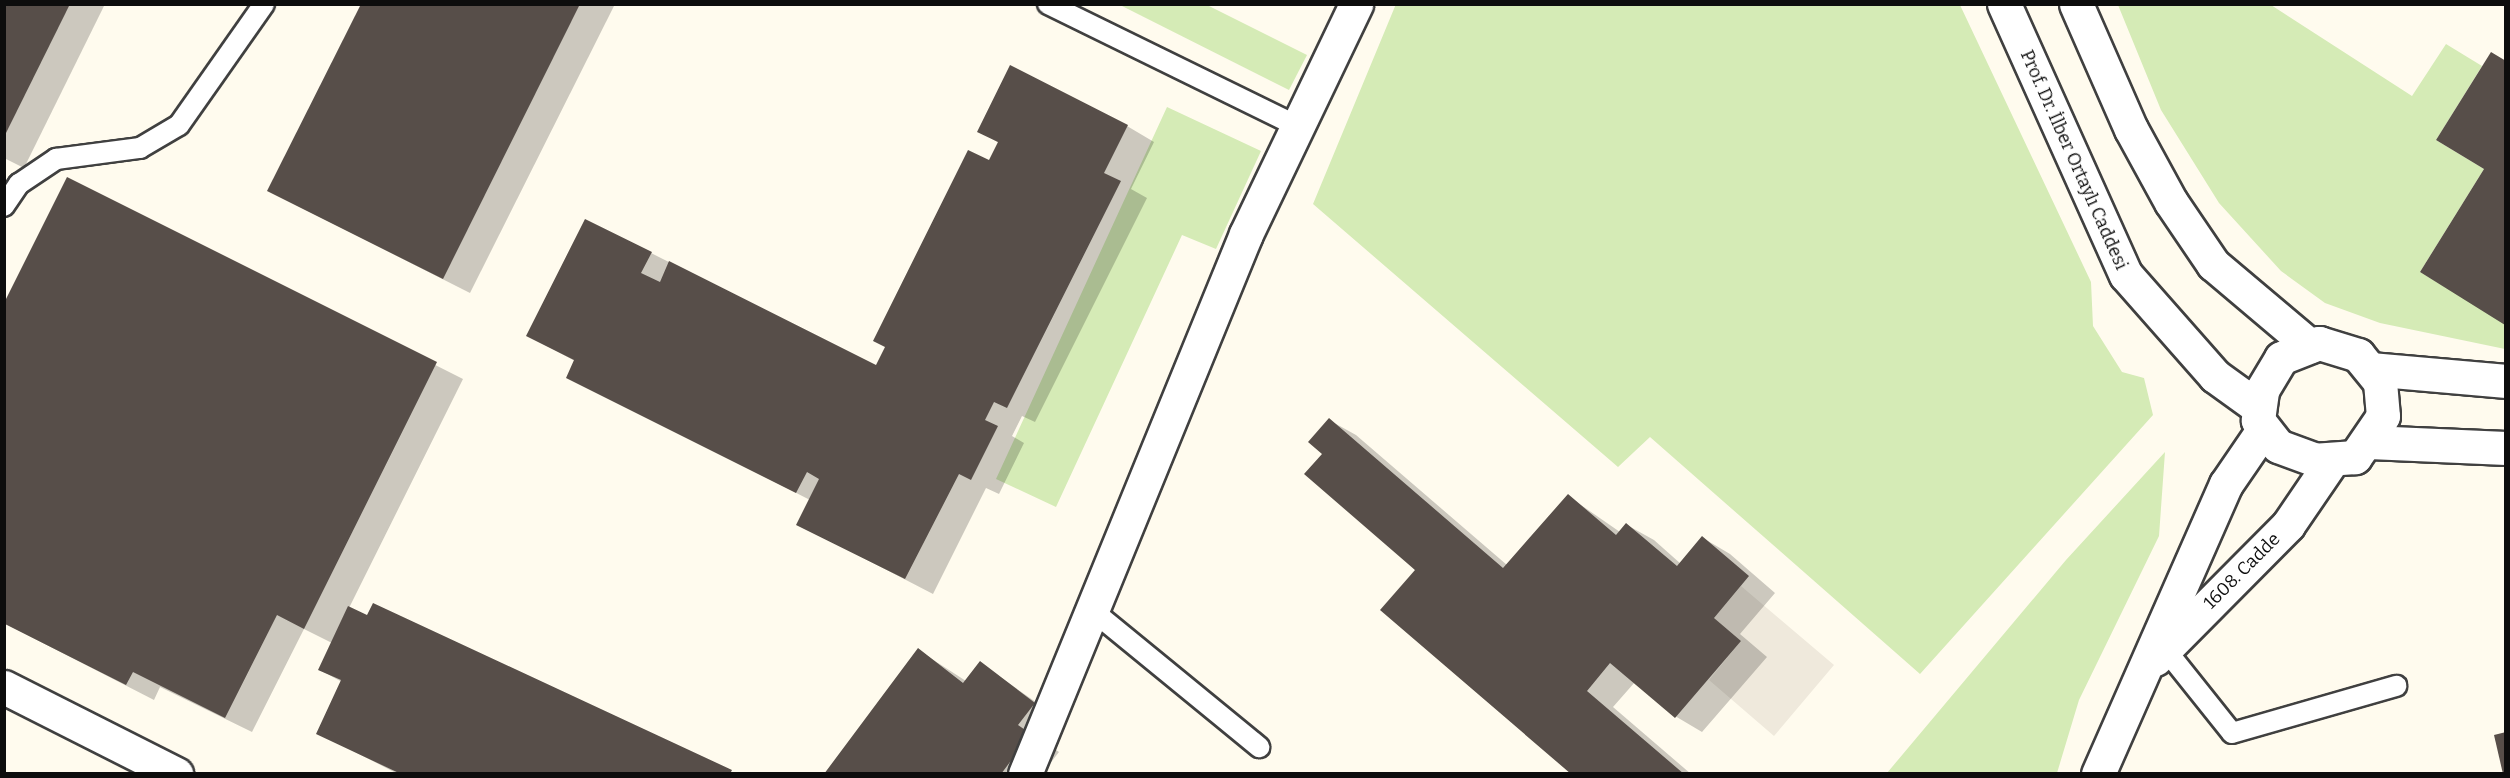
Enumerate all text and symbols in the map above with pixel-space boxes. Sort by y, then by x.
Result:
street label: Prof. Dr. İlber Ortaylı Caddesi [2016,47,2132,273]
street label: 1608. Cadde [2199,528,2285,614]

